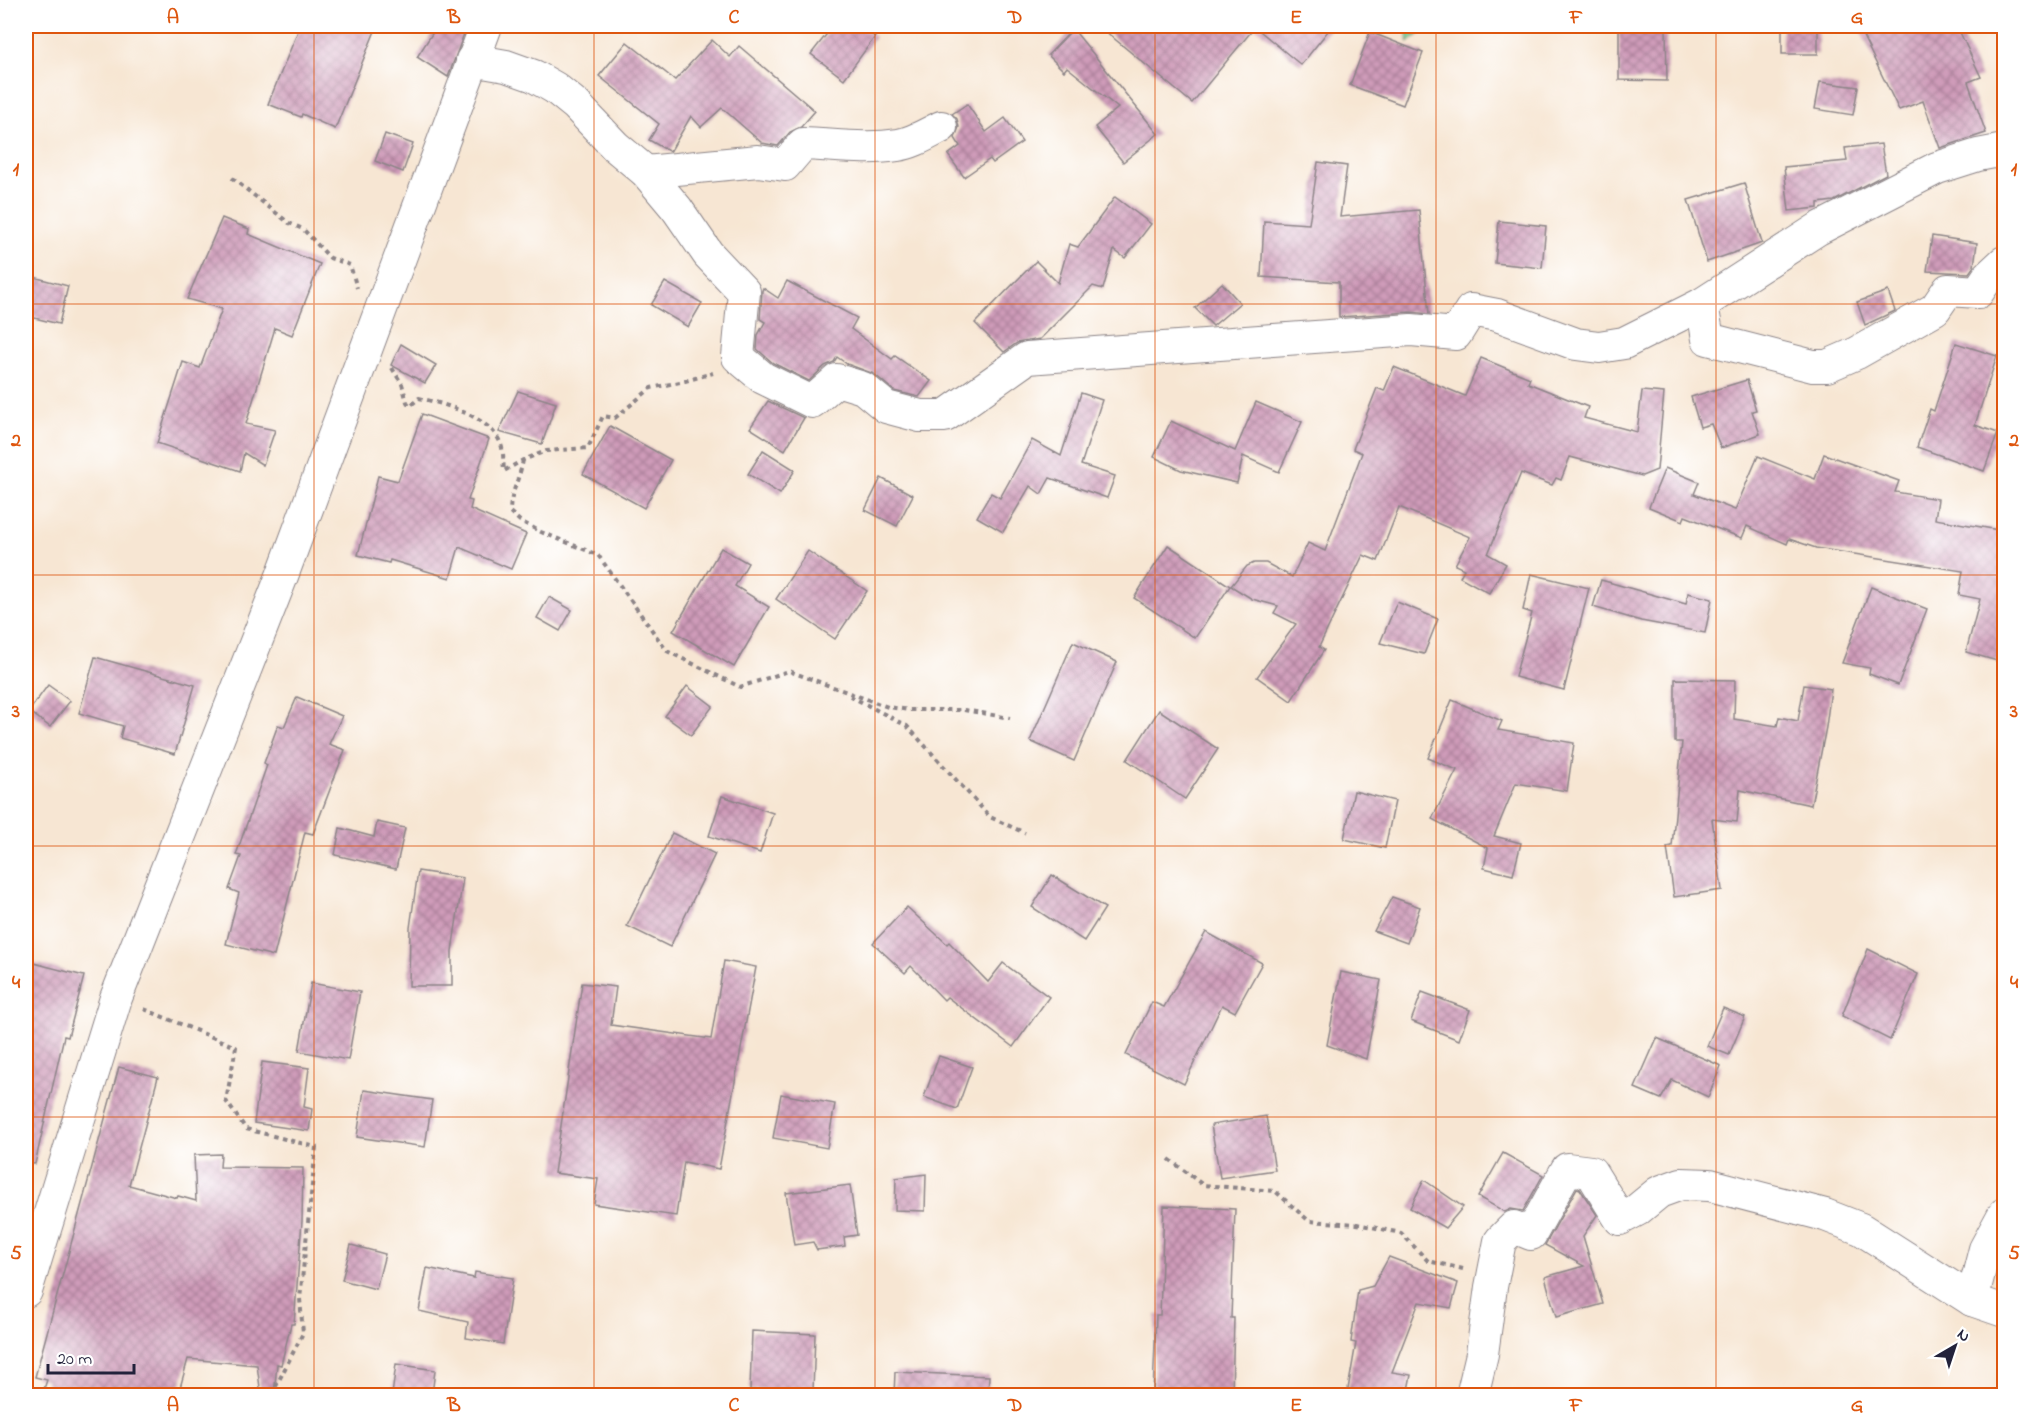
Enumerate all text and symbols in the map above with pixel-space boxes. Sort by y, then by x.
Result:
text: A [167,4,179,33]
text: B [446,4,461,33]
text: C [729,4,740,33]
text: D [1007,4,1022,33]
text: E [1290,4,1302,33]
text: F [1569,4,1583,33]
text: G [1851,4,1864,33]
text: 1 [13,156,20,185]
text: 1 [2011,156,2018,185]
text: 2 [10,427,21,456]
text: 2 [2008,427,2019,456]
text: 3 [11,698,20,727]
text: 3 [2009,698,2018,727]
text: 4 [12,969,21,998]
text: 4 [2010,969,2019,998]
text: 5 [10,1240,22,1269]
text: 5 [2008,1240,2020,1269]
north arrow [1925,1316,1985,1376]
text: N [1951,1323,1975,1349]
scale bar [48,1337,134,1375]
text: 20 m [57,1347,92,1373]
text: A [167,1392,179,1421]
text: B [446,1392,461,1421]
text: C [729,1392,740,1421]
text: D [1007,1392,1022,1421]
text: E [1290,1392,1302,1421]
text: F [1569,1392,1583,1421]
text: G [1851,1392,1864,1421]

